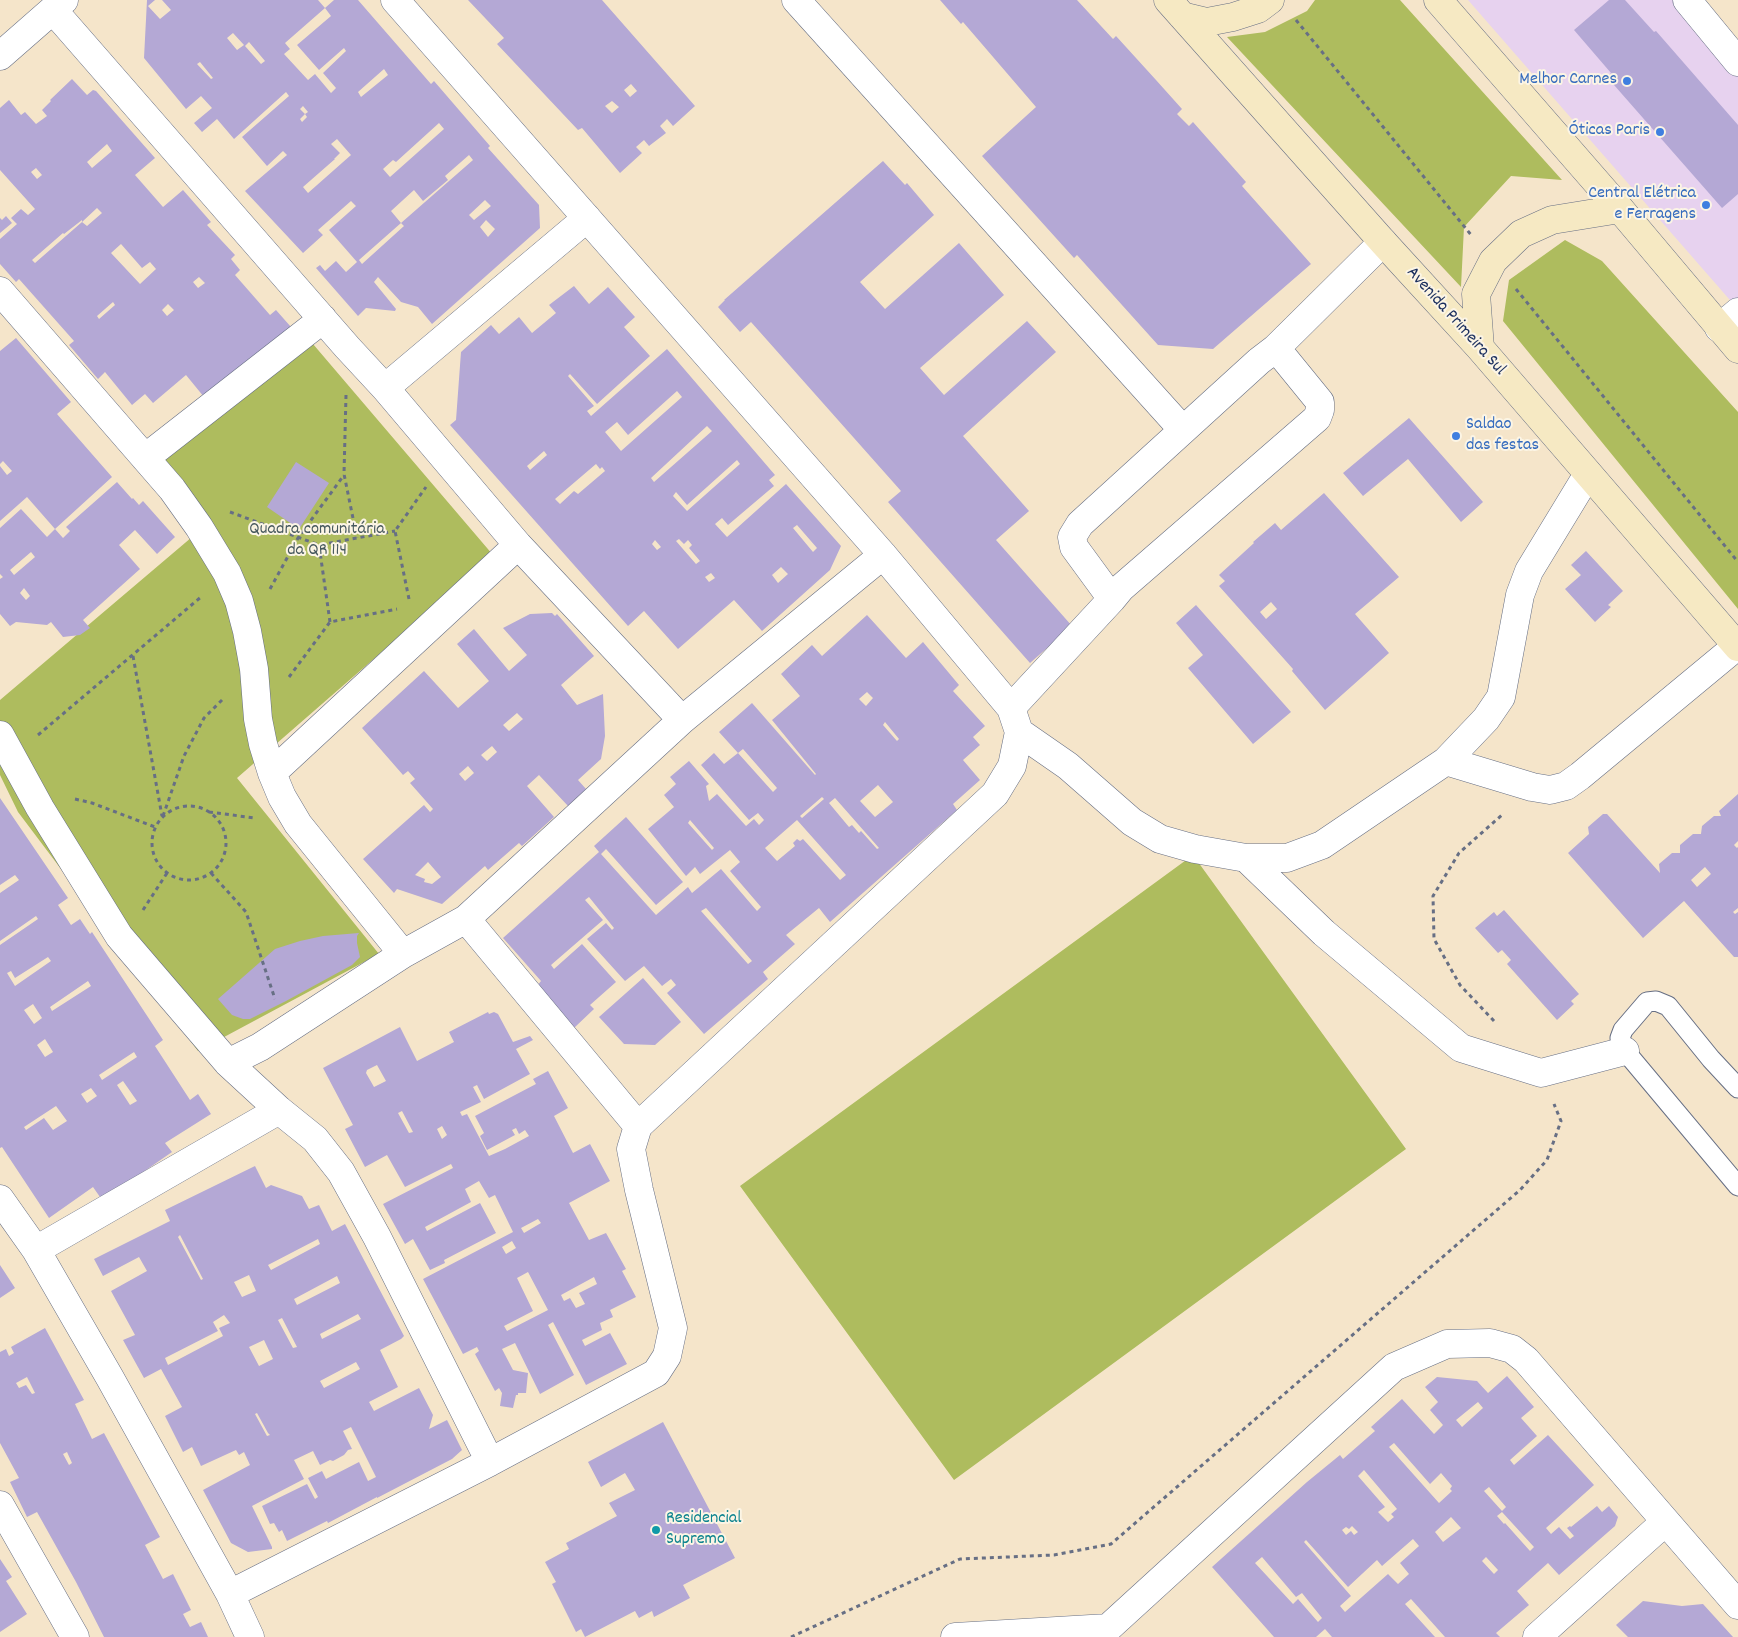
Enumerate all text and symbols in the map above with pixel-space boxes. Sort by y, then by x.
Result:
place label: Melhor Carnes [1519,70,1617,92]
marker: Melhor Carnes [1621,75,1633,87]
place label: Óticas Paris [1569,121,1650,143]
marker: Óticas Paris [1654,126,1666,138]
place label: Central Elétrica e Ferragens [1588,184,1696,226]
marker: Central Elétrica e Ferragens [1700,199,1712,211]
street label: Avenida Primeira Sul [1401,263,1509,381]
place label: Saldao das festas [1466,415,1539,458]
marker: Saldao das festas [1450,430,1462,442]
park label: Quadra comunitária da QR 114 [249,520,385,562]
place label: Residencial Supremo [666,1509,741,1552]
marker: Residencial Supremo [650,1524,662,1536]

